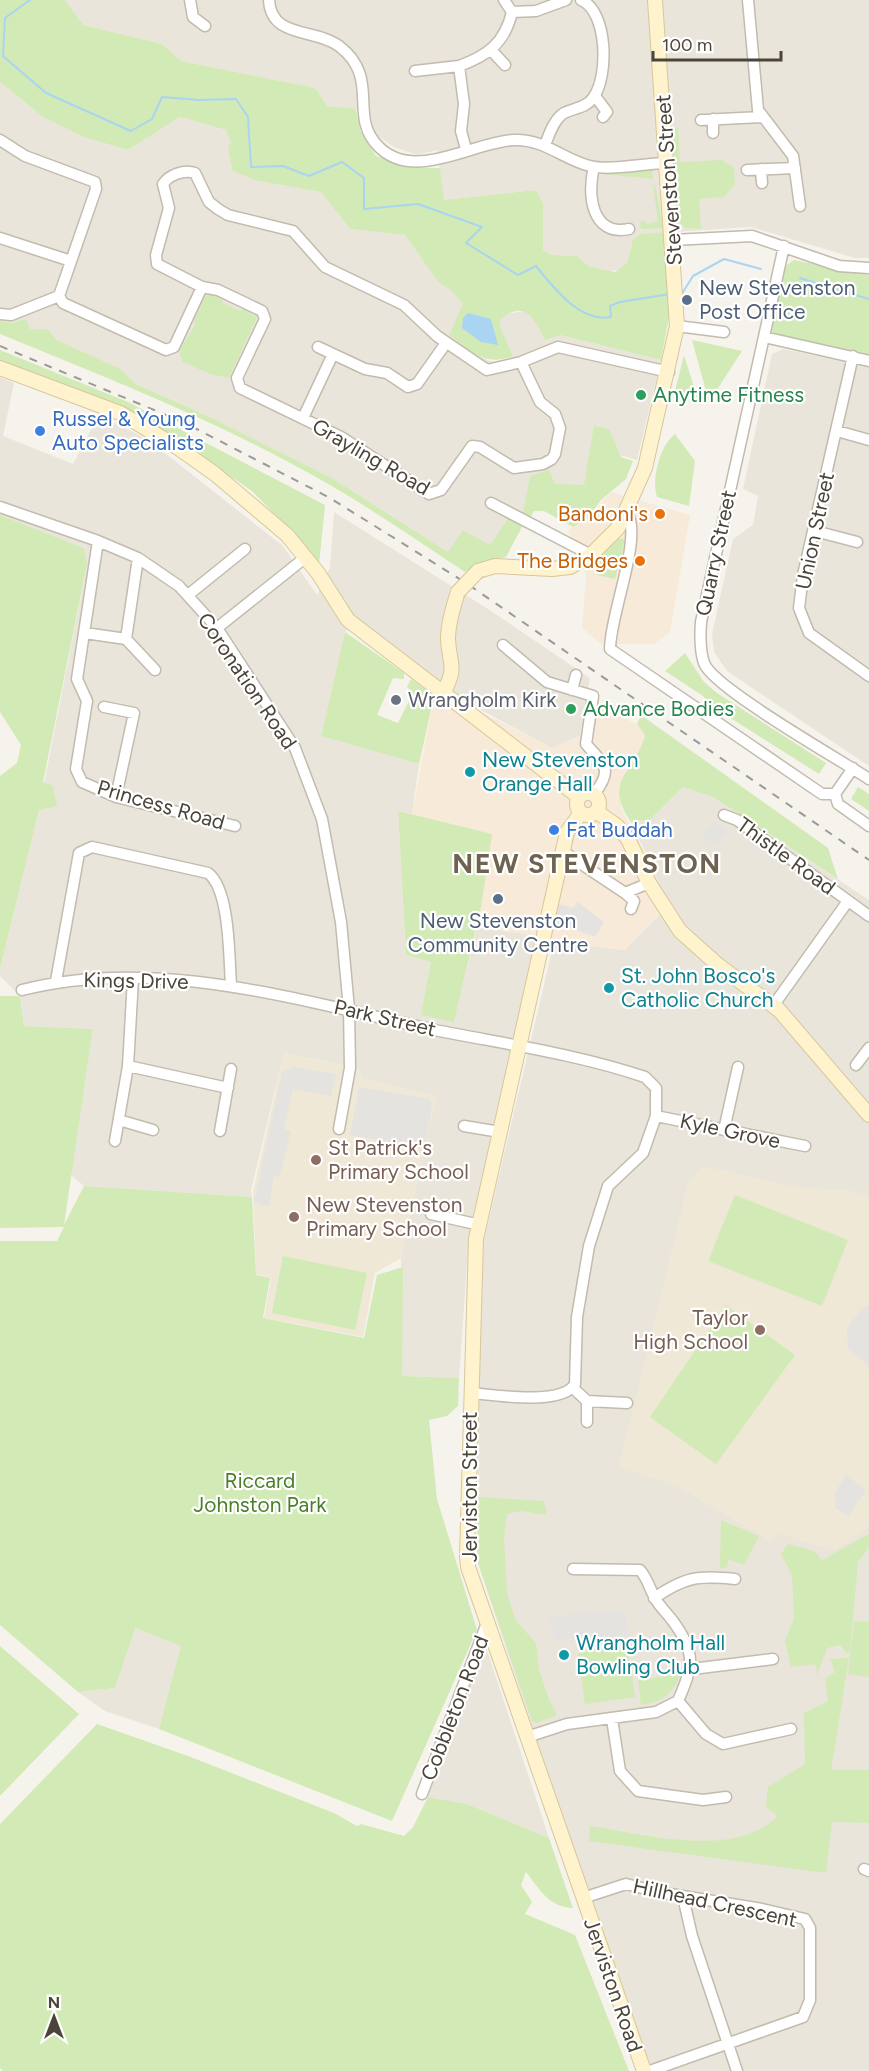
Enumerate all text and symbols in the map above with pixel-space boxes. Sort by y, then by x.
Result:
scale bar [653,24,780,62]
text: 100 m [662,34,712,56]
street label: Stevenston Street [650,94,687,266]
place label: New Stevenston Post Office [699,275,855,324]
marker: New Stevenston Post Office [680,293,694,307]
place label: Anytime Fitness [653,382,804,407]
marker: Anytime Fitness [634,388,648,402]
place label: Russel & Young Auto Specialists [52,406,204,455]
street label: Grayling Road [308,413,435,500]
marker: Russel & Young Auto Specialists [33,424,47,438]
street label: Union Street [790,470,839,592]
street label: Quarry Street [690,488,741,618]
place label: Bandoni's [558,501,648,526]
marker: Bandoni's [653,507,667,521]
place label: The Bridges [517,548,628,573]
marker: The Bridges [633,554,647,568]
street label: Coronation Road [193,608,302,754]
place label: Wrangholm Kirk [408,687,557,712]
marker: Wrangholm Kirk [389,693,403,707]
place label: Advance Bodies [583,696,734,721]
marker: Advance Bodies [564,702,578,716]
place label: New Stevenston Orange Hall [482,747,638,796]
marker: New Stevenston Orange Hall [463,765,477,779]
street label: Princess Road [94,774,228,835]
street label: Thistle Road [732,812,840,900]
place label: Fat Buddah [566,817,673,842]
marker: Fat Buddah [547,823,561,837]
district label: NEW STEVENSTON [452,847,722,880]
marker: New Stevenston Community Centre [491,892,505,906]
place label: New Stevenston Community Centre [408,908,588,957]
place label: St. John Bosco's Catholic Church [621,963,775,1012]
street label: Kings Drive [83,967,189,994]
marker: St. John Bosco's Catholic Church [602,981,616,995]
street label: Park Street [332,994,439,1041]
street label: Kyle Grove [678,1108,783,1153]
place label: St Patrick's Primary School [328,1135,469,1184]
marker: St Patrick's Primary School [309,1153,323,1167]
place label: New Stevenston Primary School [306,1192,462,1241]
marker: New Stevenston Primary School [287,1210,301,1224]
place label: Taylor High School [633,1305,748,1354]
marker: Taylor High School [753,1323,767,1337]
street label: Jerviston Street [457,1412,482,1562]
park label: Riccard Johnston Park [193,1468,327,1517]
place label: Wrangholm Hall Bowling Club [576,1630,725,1679]
street label: Cobbleton Road [415,1632,494,1784]
marker: Wrangholm Hall Bowling Club [557,1648,571,1662]
street label: Hillhead Crescent [631,1873,800,1932]
street label: Jerviston Road [579,1914,648,2055]
north arrow [24,1987,84,2047]
text: N [48,1993,60,2012]

